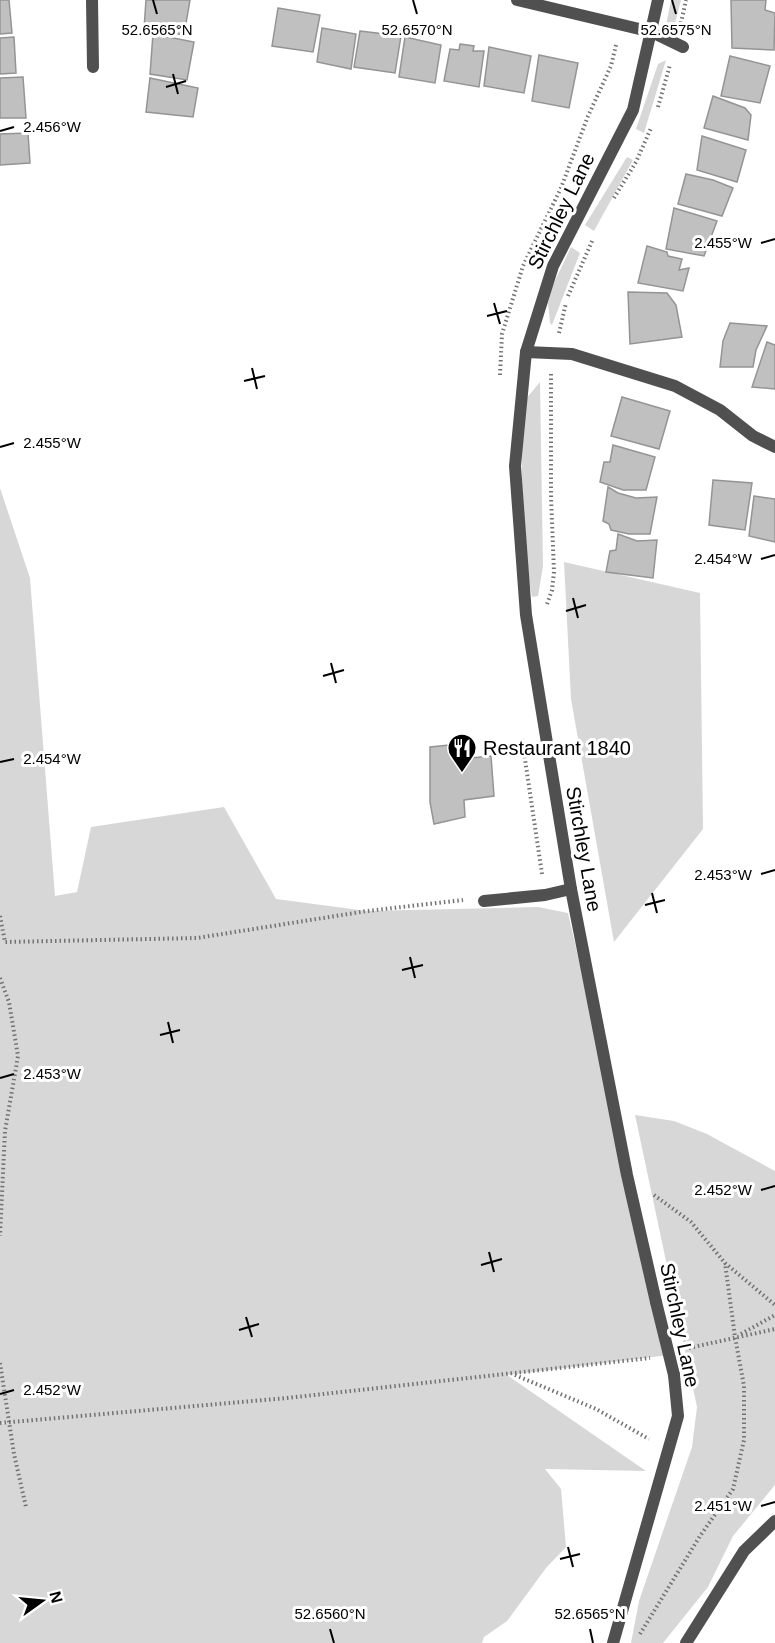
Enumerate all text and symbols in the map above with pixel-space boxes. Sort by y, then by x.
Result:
text: 52.6565°N [121,21,193,38]
text: 52.6570°N [381,21,453,38]
text: 52.6575°N [640,21,712,38]
text: 2.456°W [23,118,82,135]
street label: Stirchley Lane [523,149,599,273]
text: 2.455°W [694,234,753,251]
text: 2.455°W [23,434,82,451]
text: 2.454°W [694,550,753,567]
restaurant icon: Restaurant 1840 [446,732,478,774]
place label: Restaurant 1840 [483,737,631,759]
text: 2.454°W [23,750,82,767]
street label: Stirchley Lane [562,785,606,913]
text: 2.453°W [694,866,753,883]
text: 2.453°W [23,1065,82,1082]
text: 2.452°W [694,1181,753,1198]
street label: Stirchley Lane [656,1261,704,1389]
text: 2.452°W [23,1381,82,1398]
text: 2.451°W [694,1497,753,1514]
north arrow [12,1571,72,1631]
text: N [46,1589,66,1605]
text: 52.6560°N [294,1605,366,1622]
text: 52.6565°N [554,1605,626,1622]

